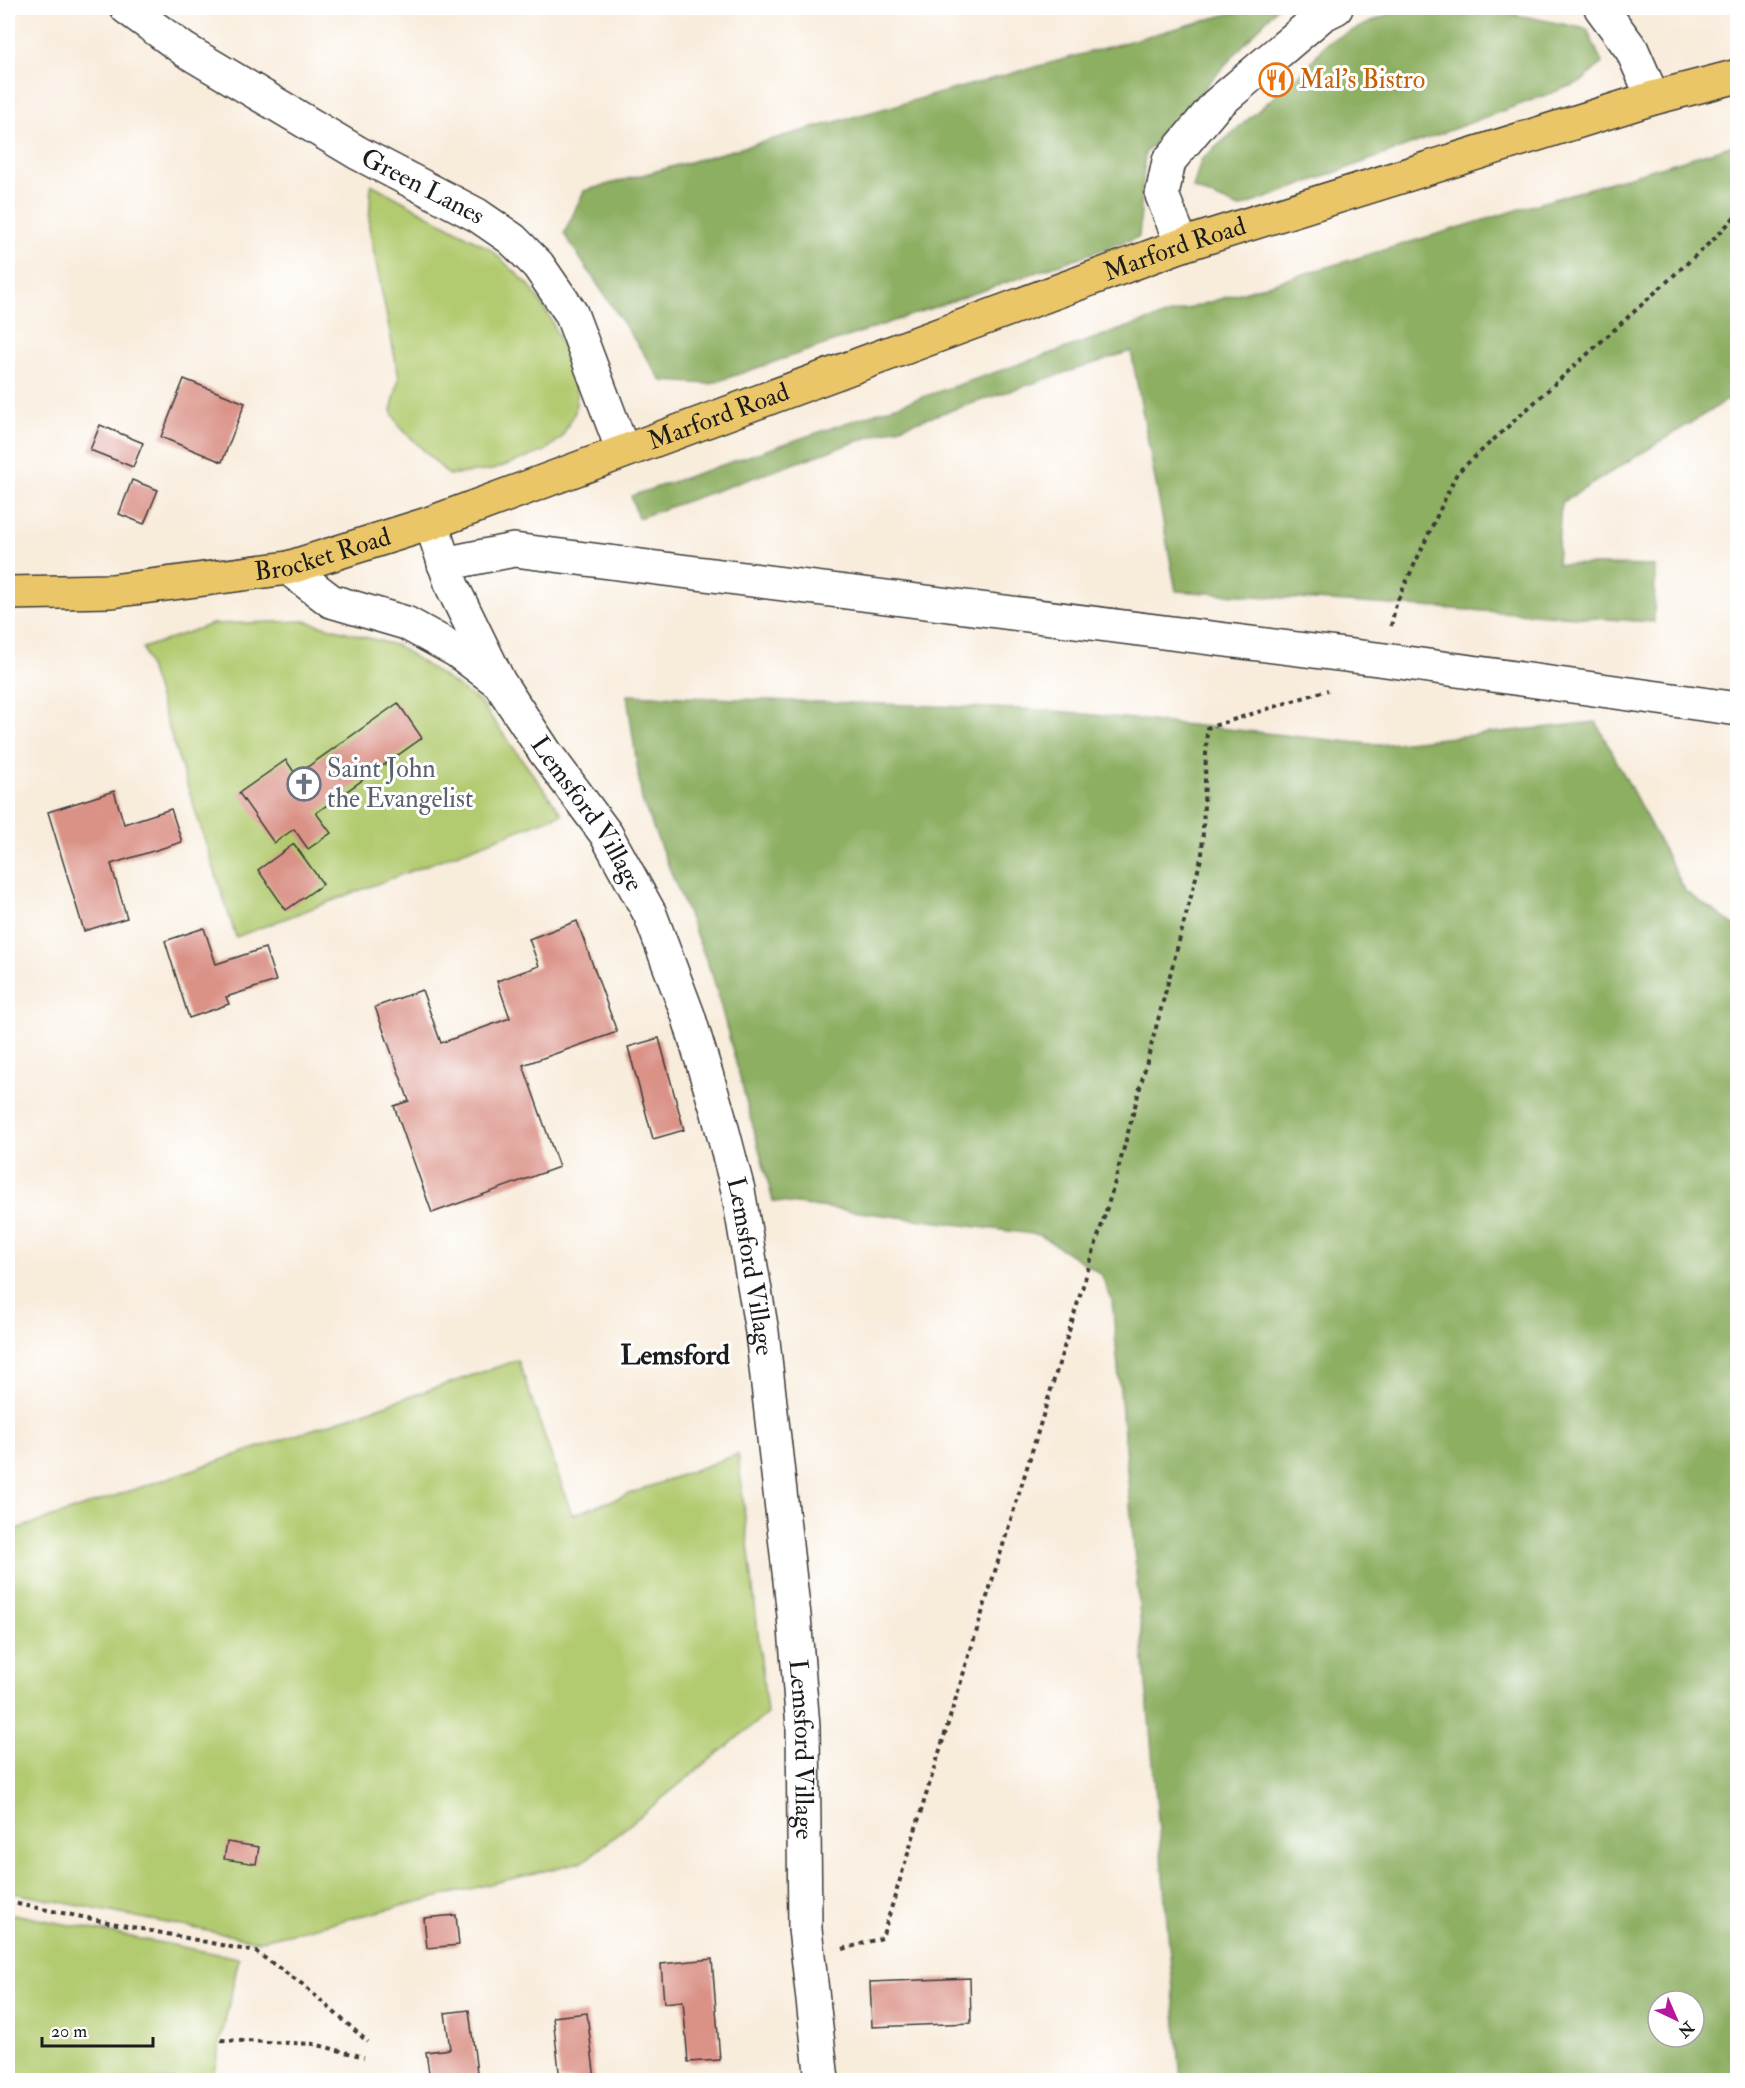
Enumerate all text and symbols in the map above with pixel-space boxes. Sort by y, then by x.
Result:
restaurant icon: Mal's Bistro [1258,62,1294,98]
place label: Mal's Bistro [1299,64,1425,96]
street label: Green Lanes [356,141,491,232]
street label: Marford Road [1099,210,1250,289]
street label: Marford Road [643,376,794,457]
street label: Brocket Road [252,521,395,588]
street label: Lemsford Village [523,730,650,897]
place label: Saint John the Evangelist [327,753,473,815]
church icon: Saint John the Evangelist [286,766,322,802]
street label: Lemsford Village [719,1174,781,1357]
district label: Lemsford [620,1338,730,1373]
street label: Lemsford Village [782,1658,820,1840]
north arrow [1646,1989,1706,2049]
scale bar [42,2010,153,2048]
text: N [1673,2016,1699,2042]
text: 20 m [51,2020,87,2043]

